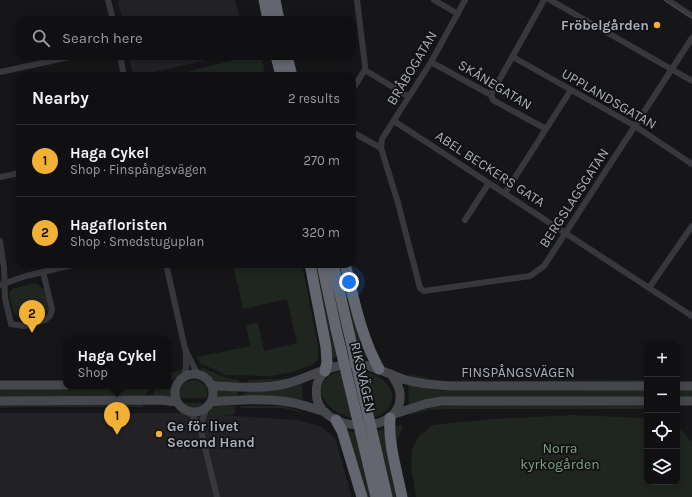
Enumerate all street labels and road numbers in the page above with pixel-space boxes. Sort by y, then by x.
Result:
street label: BRÅBOGATAN [383,28,441,108]
street label: SKÅNEGATAN [455,56,535,114]
street label: UPPLANDSGATAN [558,65,660,133]
street label: ABEL BECKERS GATA [432,127,548,211]
street label: BERGSLAGSGATAN [535,145,613,251]
street label: RIKSVÄGEN [347,340,379,414]
street label: FINSPÅNGSVÄGEN [461,364,575,381]

